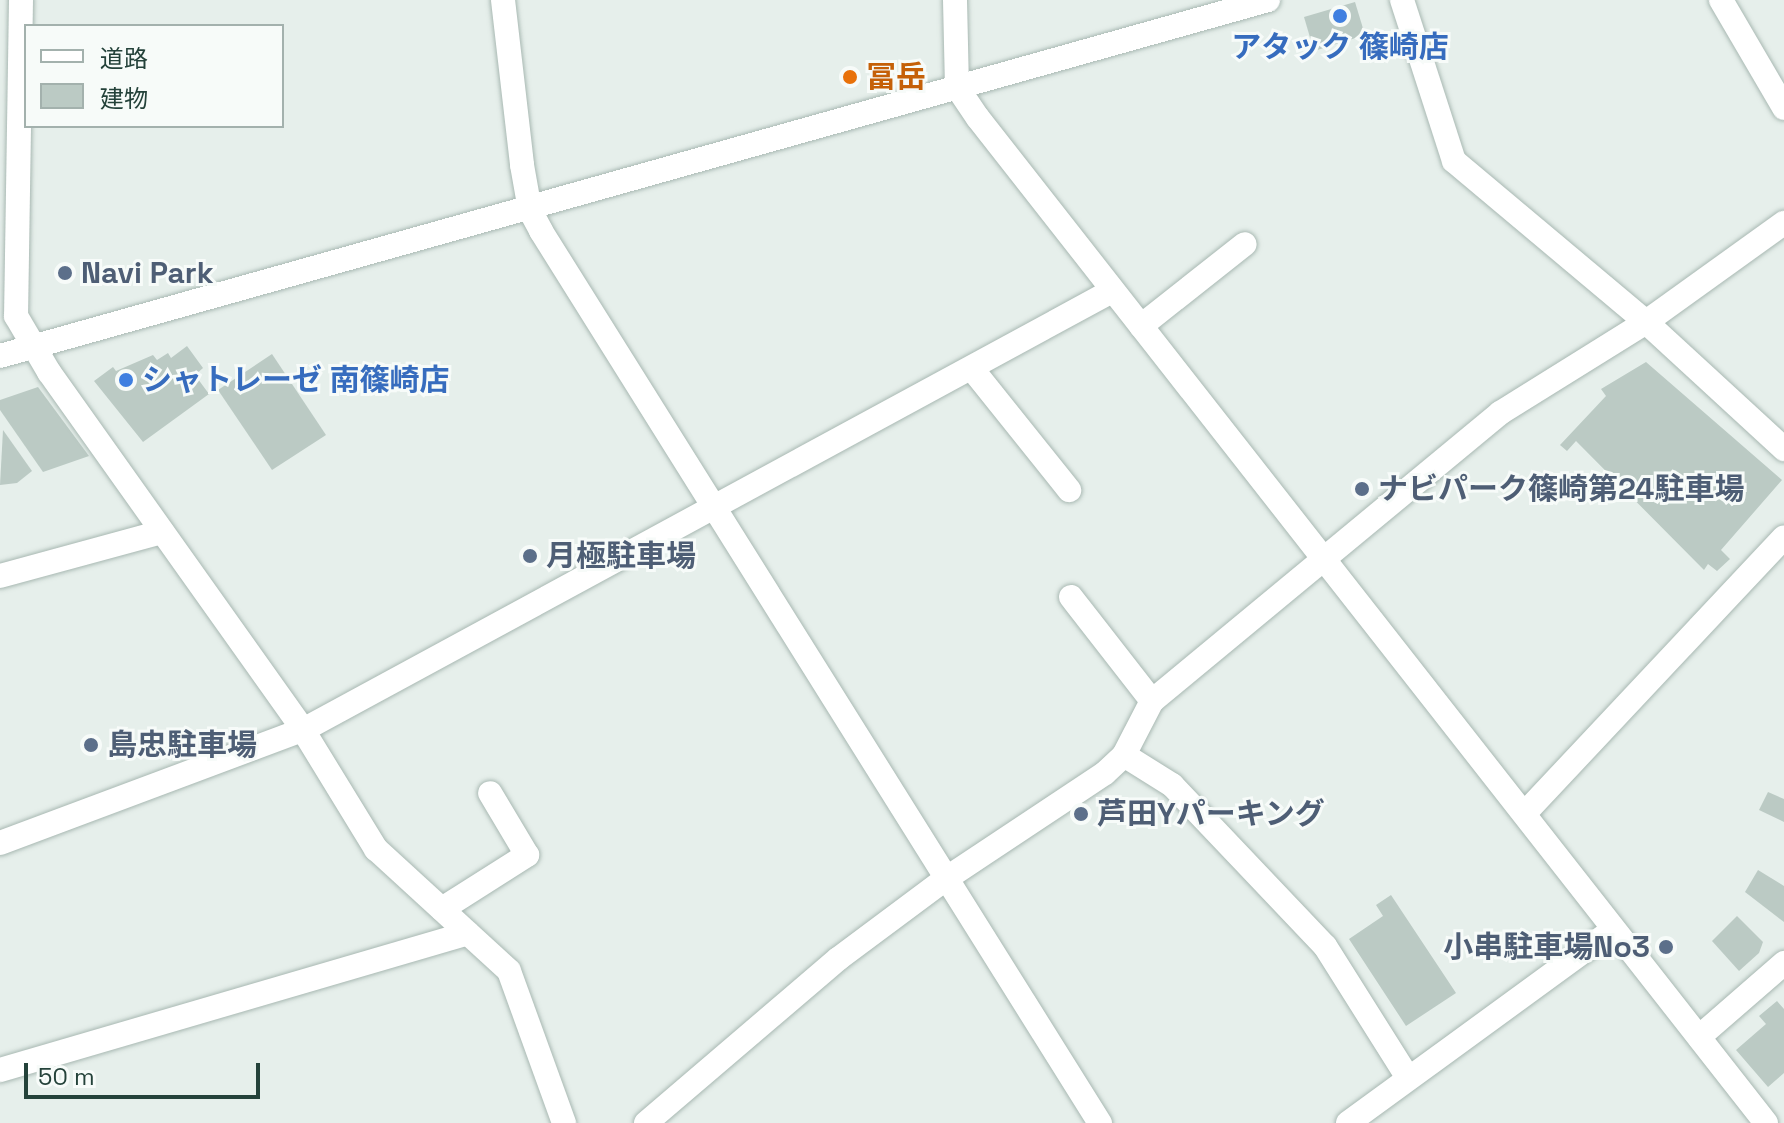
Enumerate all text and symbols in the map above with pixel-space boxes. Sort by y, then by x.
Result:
marker: アタック 篠崎店 [1331,7,1349,25]
legend [24,24,284,128]
place label: アタック 篠崎店 [1231,29,1449,65]
text: 道路 [100,43,148,74]
place label: 冨岳 [866,59,926,95]
marker: 冨岳 [841,68,859,86]
text: 建物 [100,83,148,114]
place label: Navi Park [81,255,214,291]
marker: Navi Park [56,264,74,282]
place label: シャトレーゼ 南篠崎店 [142,362,450,398]
marker: シャトレーゼ 南篠崎店 [117,371,135,389]
place label: ナビパーク篠崎第24駐車場 [1378,471,1744,507]
marker: ナビパーク篠崎第24駐車場 [1353,480,1371,498]
place label: 月極駐車場 [546,538,696,574]
marker: 月極駐車場 [521,547,539,565]
place label: 島忠駐車場 [107,727,257,763]
marker: 島忠駐車場 [82,736,100,754]
place label: 芦田Yパーキング [1097,796,1326,832]
marker: 芦田Yパーキング [1072,805,1090,823]
place label: 小串駐車場No3 [1443,929,1650,965]
marker: 小串駐車場No3 [1657,938,1675,956]
scale bar [28,1047,264,1097]
text: 50 m [38,1061,95,1092]

